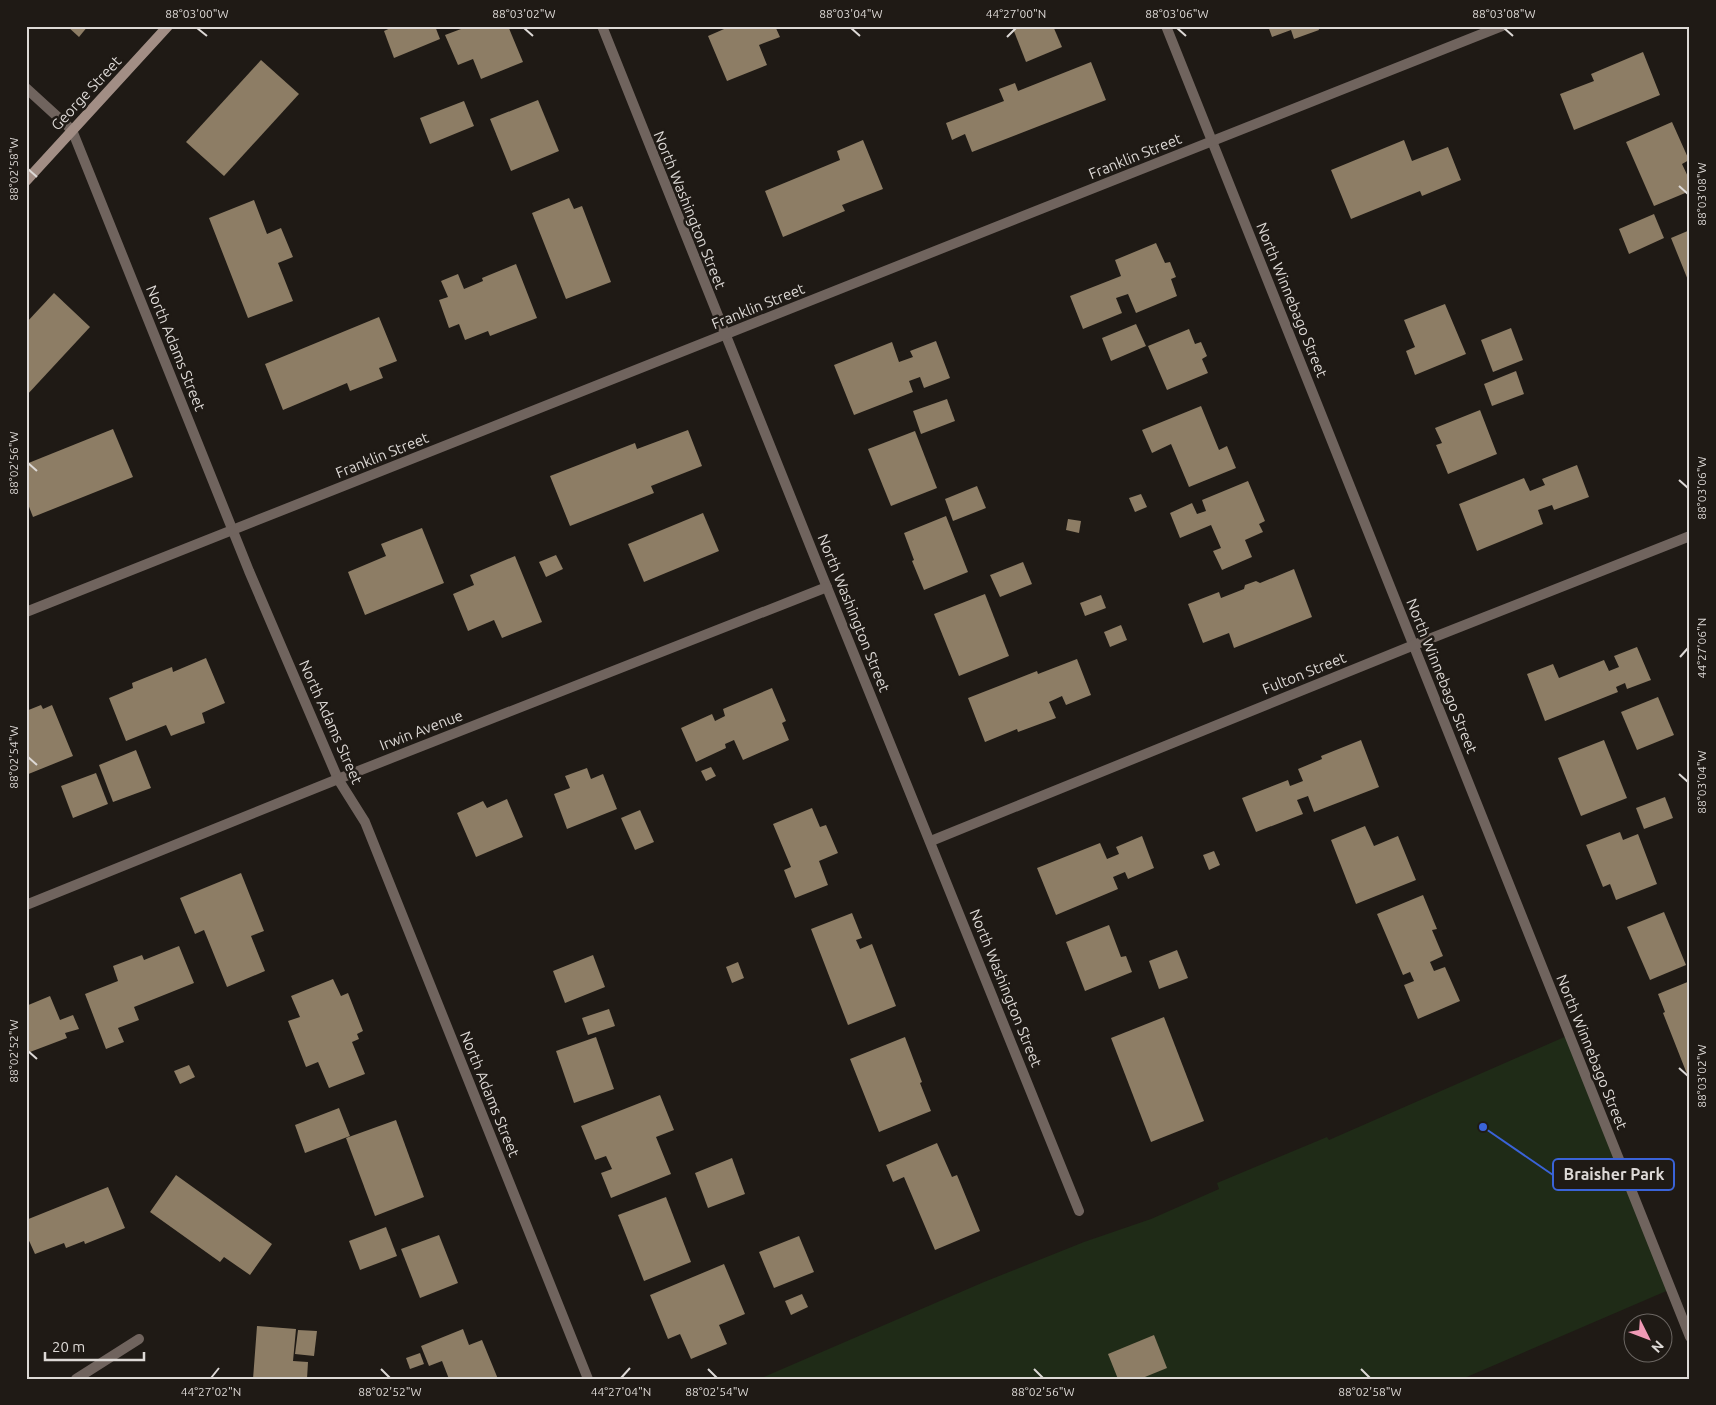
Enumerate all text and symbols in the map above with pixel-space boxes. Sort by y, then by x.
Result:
text: 88°03'00"W [165,7,229,20]
text: 88°03'02"W [492,7,556,20]
text: 88°03'04"W [819,7,883,20]
text: 44°27'00"N [986,7,1046,20]
text: 88°03'06"W [1145,7,1209,20]
text: 88°03'08"W [1472,7,1536,20]
street label: George Street [47,52,125,134]
street label: North Washington Street [651,129,730,292]
street label: Franklin Street [1086,130,1184,182]
text: 88°02'58"W [7,137,20,201]
text: 88°03'08"W [1695,162,1708,226]
street label: North Winnebago Street [1253,220,1331,380]
street label: Franklin Street [709,280,807,332]
street label: North Adams Street [143,283,209,413]
street label: Franklin Street [333,429,431,481]
text: 88°02'56"W [7,431,20,495]
text: 88°03'06"W [1695,456,1708,520]
street label: North Washington Street [815,532,894,695]
street label: North Winnebago Street [1403,596,1481,756]
text: 44°27'06"N [1695,618,1708,678]
street label: Fulton Street [1260,648,1348,697]
street label: North Adams Street [296,657,366,787]
street label: Irwin Avenue [377,706,465,754]
text: 88°02'54"W [7,725,20,789]
text: 88°03'04"W [1695,750,1708,814]
street label: North Washington Street [967,907,1046,1070]
street label: North Winnebago Street [1553,972,1631,1132]
text: 88°02'52"W [7,1019,20,1083]
street label: North Adams Street [457,1029,523,1159]
text: 88°03'02"W [1695,1044,1708,1108]
callout: Braisher Park [1553,1159,1674,1190]
text: Braisher Park [1564,1165,1664,1183]
north arrow [1624,1312,1674,1362]
scale bar [45,1330,144,1362]
text: N [1648,1337,1667,1356]
text: 20 m [52,1338,85,1355]
text: 44°27'02"N [181,1385,241,1398]
text: 88°02'52"W [358,1385,422,1398]
text: 44°27'04"N [591,1385,651,1398]
text: 88°02'54"W [685,1385,749,1398]
text: 88°02'56"W [1011,1385,1075,1398]
text: 88°02'58"W [1338,1385,1402,1398]

